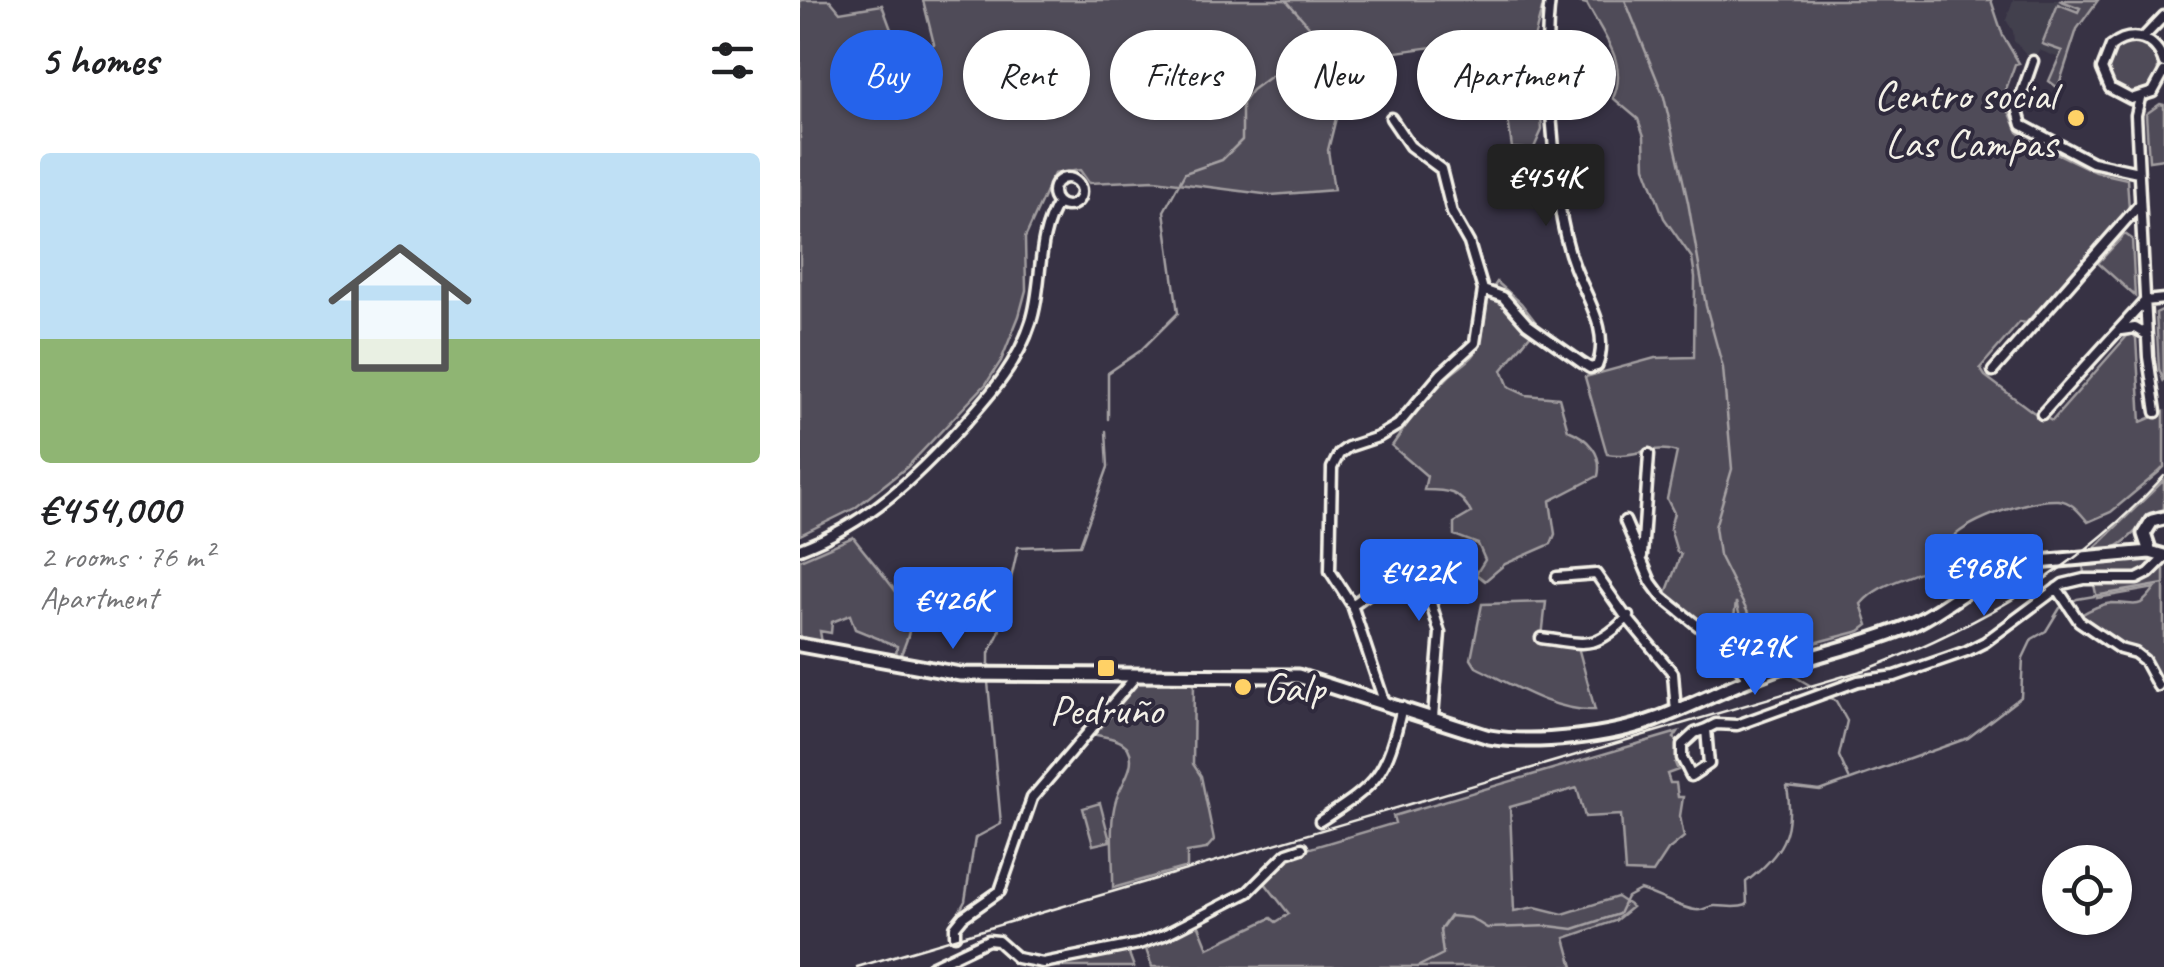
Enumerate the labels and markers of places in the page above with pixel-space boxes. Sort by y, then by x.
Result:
place label: Centro social Las Campas [1874,69,2063,170]
marker: Centro social Las Campas [2065,107,2087,129]
pin: €454K [1476,144,1616,229]
pin: €968K [1914,534,2054,619]
pin: €422K [1349,539,1489,624]
pin: €426K [883,567,1023,652]
pin: €429K [1685,613,1825,698]
marker: Pedruño [1095,657,1117,679]
place label: Galp [1263,662,1327,715]
marker: Galp [1232,676,1254,698]
place label: Pedruño [1049,684,1165,737]

